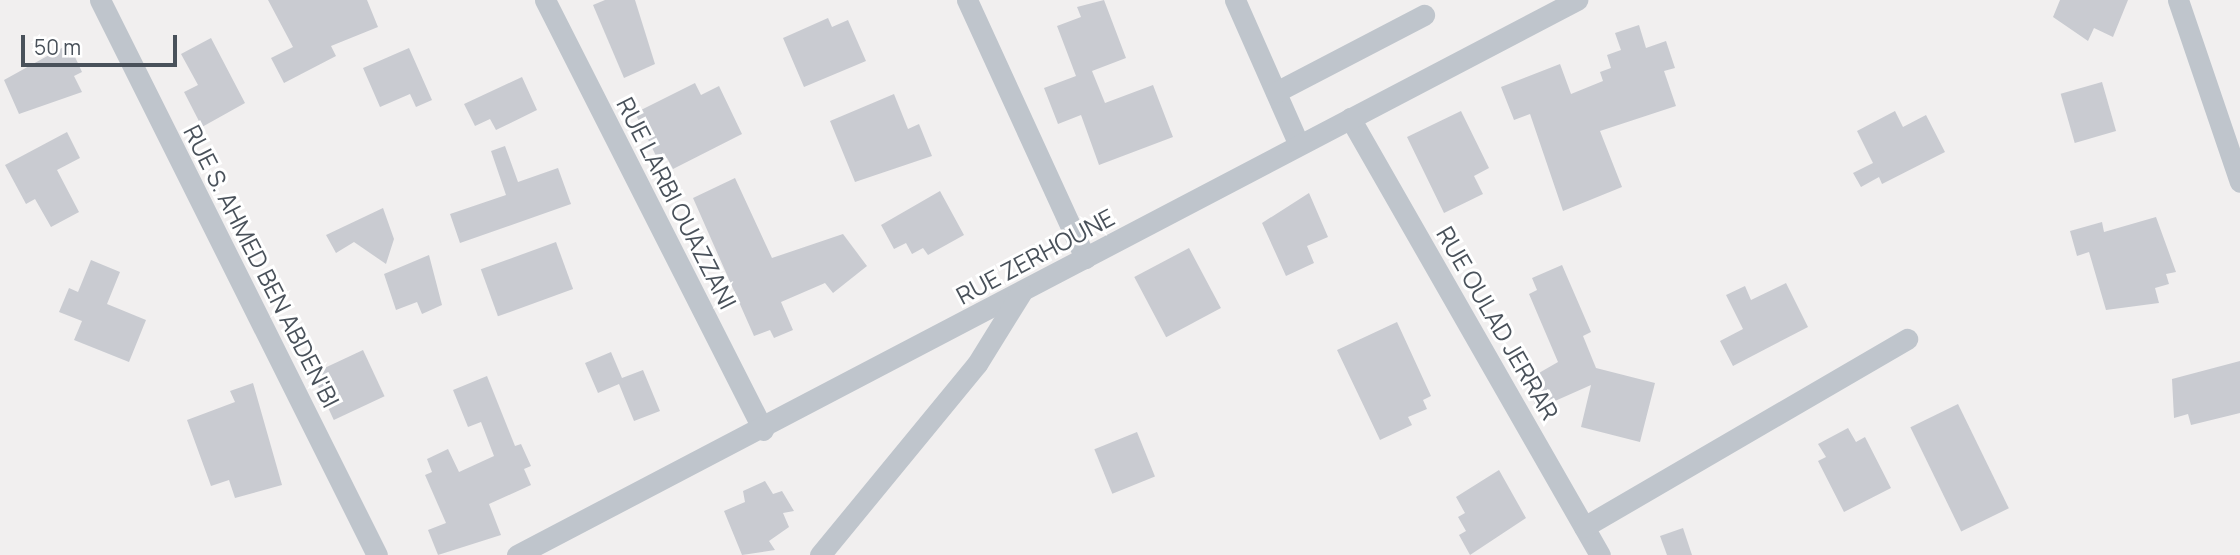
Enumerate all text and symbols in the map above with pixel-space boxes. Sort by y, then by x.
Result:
scale bar [24,21,180,65]
text: 50 m [34,33,81,61]
street label: RUE LARBI OUAZZANI [611,92,743,314]
street label: RUE S. AHMED BEN ABDEN'BI [178,120,346,412]
street label: RUE ZERHOUNE [951,202,1119,310]
street label: RUE OULAD JERRAR [1431,221,1565,425]

